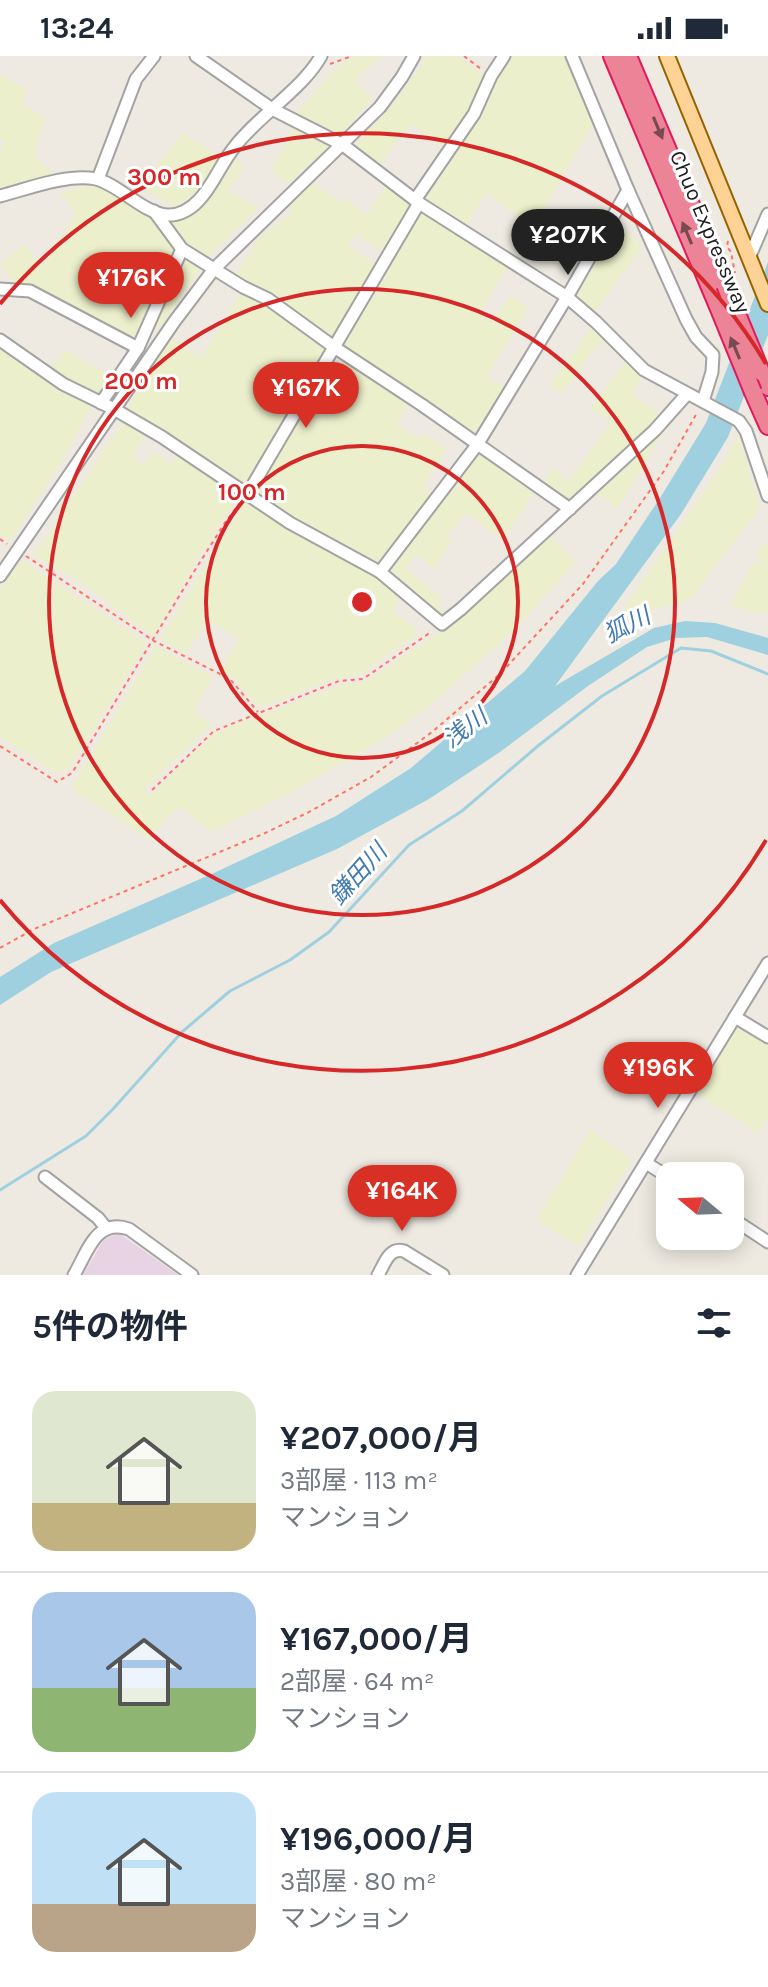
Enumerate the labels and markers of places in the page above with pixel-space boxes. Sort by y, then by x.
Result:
pin: ¥207K [512,209,624,277]
pin: ¥176K [75,252,187,320]
pin: ¥167K [250,362,362,430]
centre of rings [348,588,376,616]
pin: ¥196K [602,1042,714,1110]
pin: ¥164K [346,1165,458,1233]

